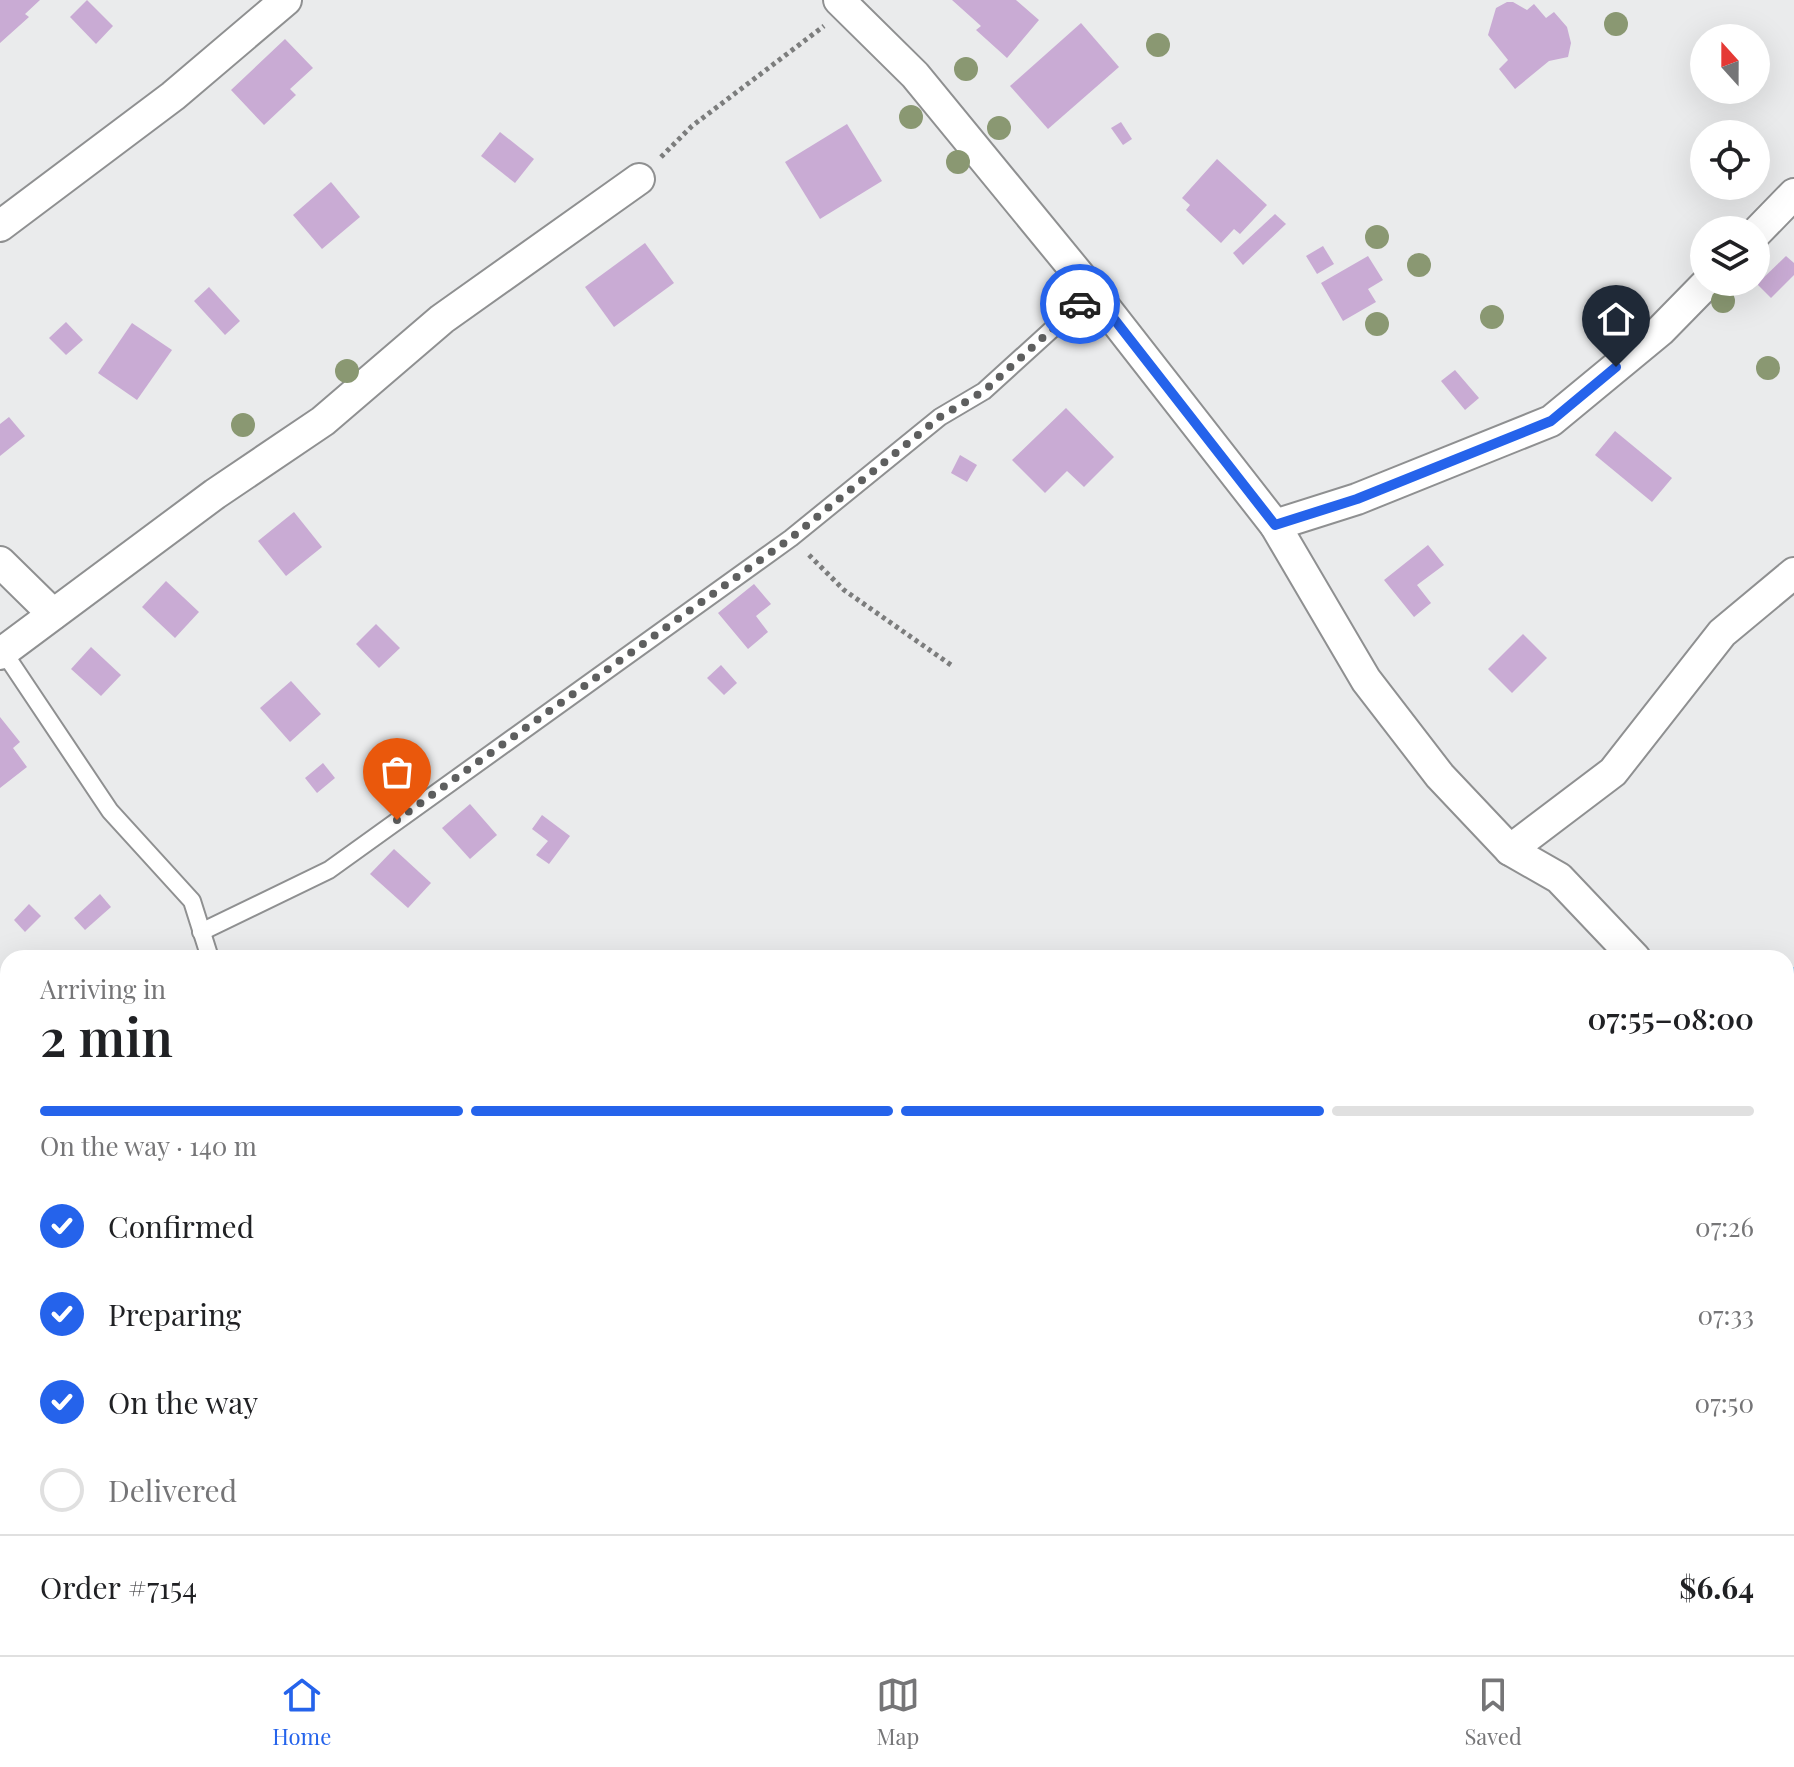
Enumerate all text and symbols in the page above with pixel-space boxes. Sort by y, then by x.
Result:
north arrow [1690,24,1770,104]
map controls [1690,24,1770,296]
button: locate [1690,120,1770,200]
button: layers [1690,216,1770,296]
courier [1040,264,1120,344]
icon: car [1058,282,1102,326]
pin [1582,285,1650,367]
icon: home [1594,297,1638,341]
pin [363,738,431,820]
icon: bag [375,750,419,794]
text: Arriving in [40,971,166,1006]
text: 07:55–08:00 [1587,998,1754,1038]
text: 2 min [40,1001,173,1070]
text: On the way · 140 m [40,1128,257,1163]
icon: check [40,1204,84,1248]
text: Confirmed [108,1206,254,1246]
text: 07:26 [1695,1209,1754,1244]
icon: check [40,1292,84,1336]
text: Preparing [108,1294,241,1334]
text: 07:33 [1697,1297,1754,1332]
icon: check [40,1380,84,1424]
text: On the way [108,1382,258,1422]
text: 07:50 [1695,1385,1754,1420]
text: Delivered [108,1470,237,1510]
text: Order #7154 [40,1567,197,1607]
text: $6.64 [1679,1567,1754,1607]
tab: Home [272,1673,331,1751]
tab: Map [876,1673,920,1751]
tab: Saved [1464,1673,1522,1751]

